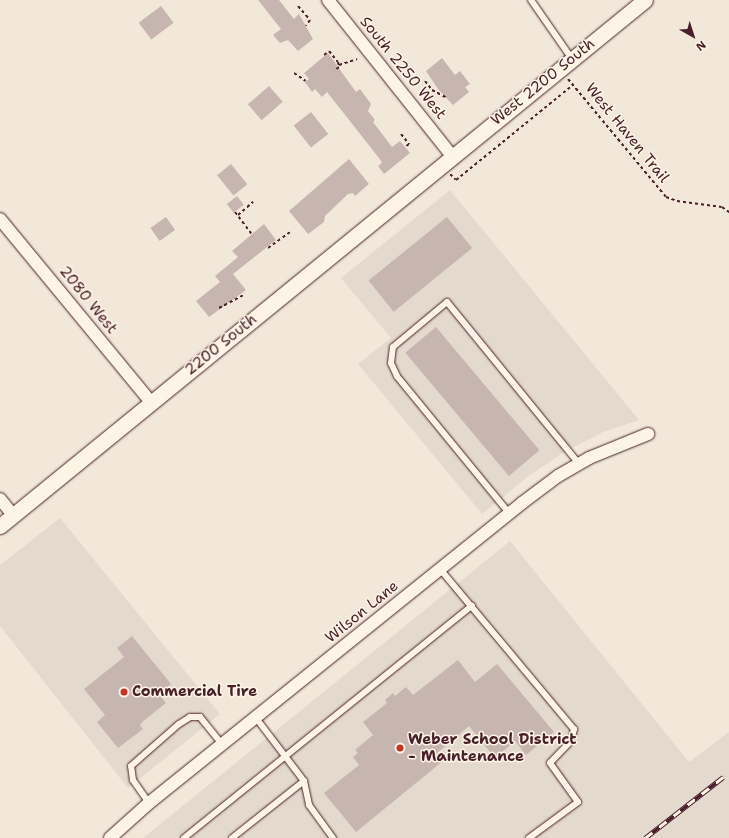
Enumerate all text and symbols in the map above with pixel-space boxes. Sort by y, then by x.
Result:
street label: South 2250 West [356,13,450,123]
north arrow [673,16,713,56]
street label: West 2200 South [488,35,598,129]
text: N [693,37,709,54]
street label: West Haven Trail [581,80,673,186]
street label: 2080 West [55,262,121,338]
street label: 2200 South [181,311,261,379]
street label: Wilson Lane [322,577,402,647]
place label: Commercial Tire [132,683,257,701]
marker: Commercial Tire [119,687,129,697]
place label: Weber School District - Maintenance [408,730,577,765]
marker: Weber School District - Maintenance [395,743,405,753]

